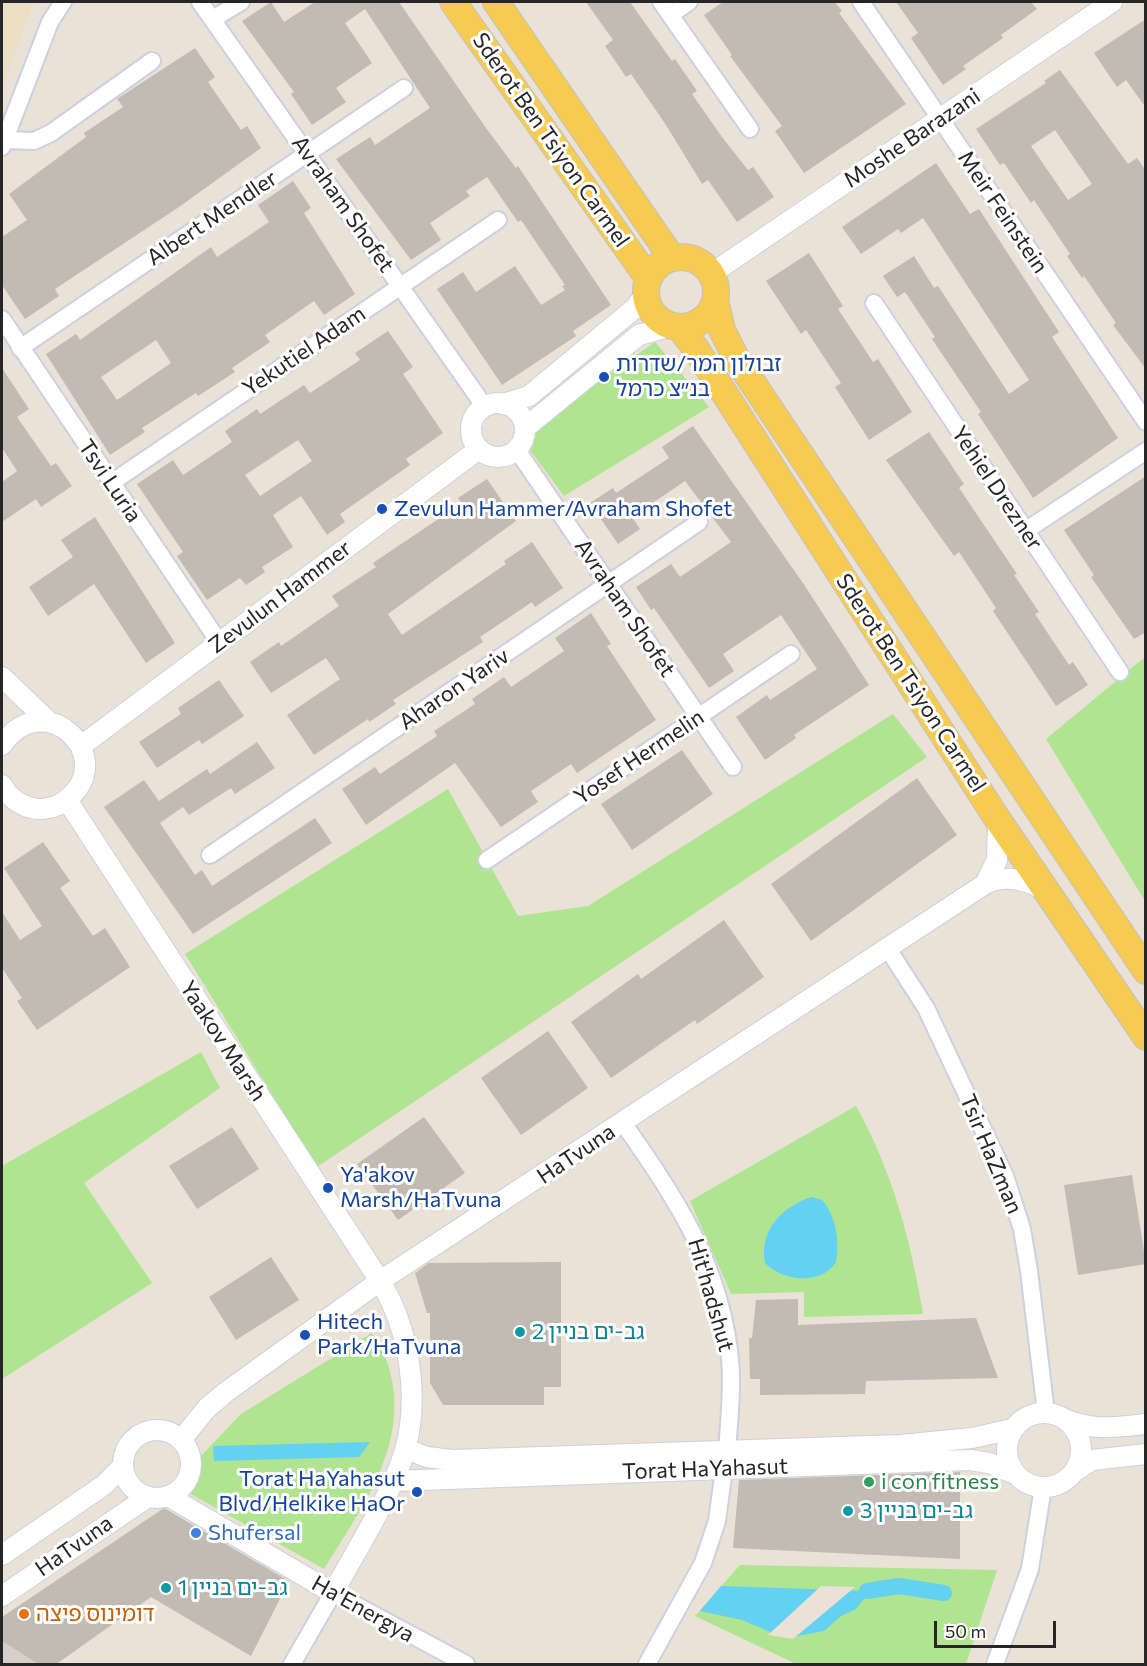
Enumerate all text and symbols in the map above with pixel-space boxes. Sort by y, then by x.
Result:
street label: Sderot Ben Tsiyon Carmel [467,28,635,252]
street label: Moshe Barazani [839,83,985,193]
street label: Avraham Shofet [286,131,400,277]
street label: Meir Feinstein [952,146,1054,278]
street label: Albert Mendler [142,165,282,271]
street label: Yekutiel Adam [238,300,370,402]
place label: זבולון המר/שדרות בנ״צ כרמל [616,351,782,402]
marker: זבולון המר/שדרות בנ״צ כרמל [597,370,611,384]
street label: Yehiel Drezner [946,421,1048,555]
street label: Tsvi Luria [73,435,147,527]
place label: Zevulun Hammer/Avraham Shofet [394,496,732,522]
marker: Zevulun Hammer/Avraham Shofet [375,502,389,516]
street label: Avraham Shofet [569,534,681,682]
street label: Zevulun Hammer [204,535,356,659]
street label: Sderot Ben Tsiyon Carmel [830,569,992,797]
street label: Aharon Yariv [394,643,514,735]
street label: Yosef Hermelin [569,704,709,810]
street label: Yaakov Marsh [174,976,272,1106]
street label: Tsir HaZman [954,1090,1028,1218]
street label: HaTvuna [532,1118,620,1190]
place label: Ya'akov Marsh/HaTvuna [340,1162,502,1214]
marker: Ya'akov Marsh/HaTvuna [321,1181,335,1195]
street label: Hit'hadshut [682,1235,740,1355]
place label: Hitech Park/HaTvuna [317,1309,461,1360]
place label: גב-ים בניין 2 [532,1319,645,1345]
marker: גב-ים בניין 2 [513,1325,527,1339]
marker: Hitech Park/HaTvuna [298,1328,312,1342]
street label: Torat HaYahasut [622,1453,788,1485]
place label: Torat HaYahasut Blvd/Helkike HaOr [218,1466,405,1518]
place label: i con fitness [881,1469,999,1495]
marker: i con fitness [862,1475,876,1489]
marker: Torat HaYahasut Blvd/Helkike HaOr [410,1485,424,1499]
place label: גב-ים בניין 3 [860,1498,973,1524]
marker: גב-ים בניין 3 [841,1504,855,1518]
street label: HaTvuna [30,1510,118,1582]
place label: Shufersal [208,1520,301,1546]
marker: Shufersal [189,1526,203,1540]
street label: Ha'Energya [307,1570,419,1648]
place label: גב-ים בניין 1 [178,1575,288,1601]
marker: גב-ים בניין 1 [159,1581,173,1595]
place label: דומינוס פיצה [36,1601,154,1627]
marker: דומינוס פיצה [17,1607,31,1621]
scale bar [937,1609,1058,1647]
text: 50 m [945,1620,986,1642]

